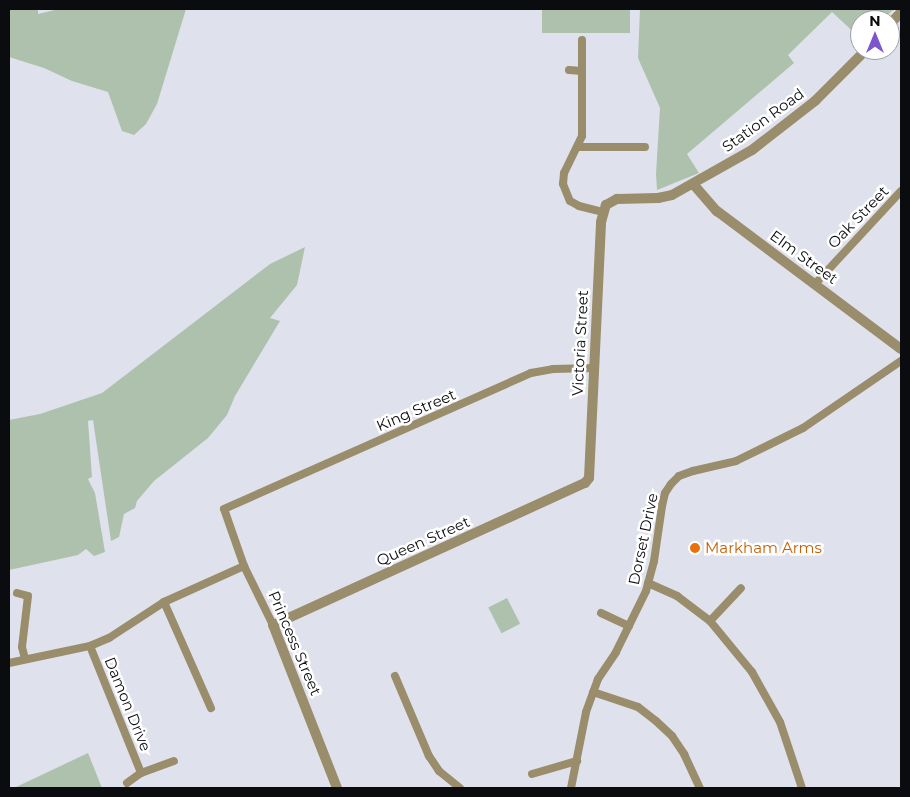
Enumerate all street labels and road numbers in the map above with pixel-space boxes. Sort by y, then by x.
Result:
street label: Station Road [719,84,807,156]
street label: Oak Street [824,182,892,252]
street label: Elm Street [767,226,841,288]
street label: Victoria Street [568,290,592,396]
street label: King Street [374,385,458,435]
street label: Dorset Drive [624,491,662,587]
street label: Queen Street [374,512,472,570]
street label: Princess Street [265,588,325,698]
street label: Damon Drive [101,654,155,754]

